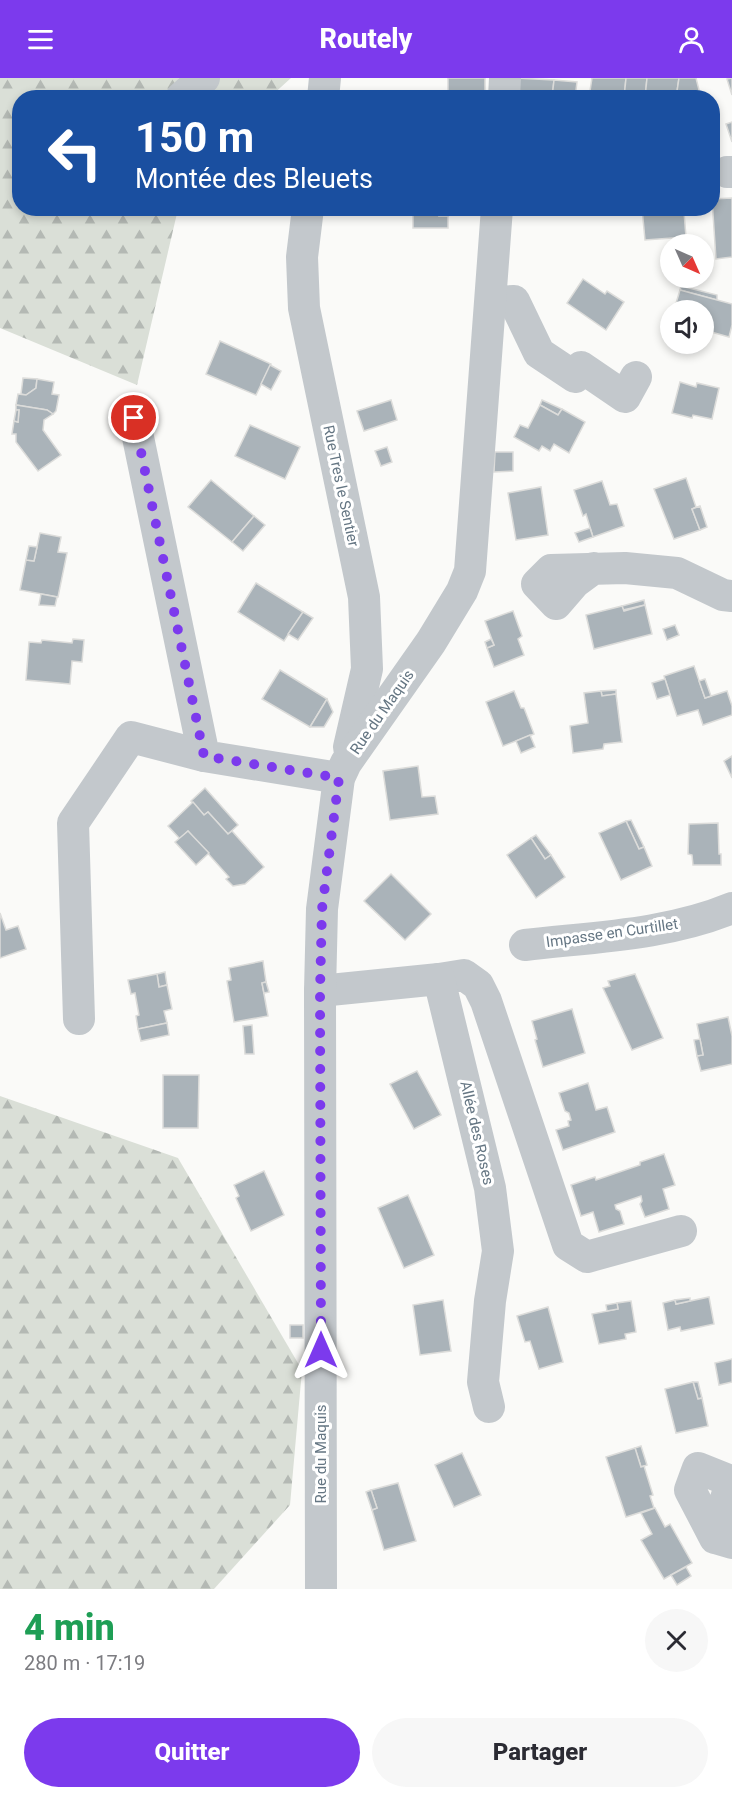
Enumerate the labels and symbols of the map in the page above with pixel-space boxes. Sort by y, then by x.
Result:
north arrow [660,234,714,288]
pin [108,392,159,443]
street label: Rue Tres le Sentier [319,424,363,548]
street label: Rue du Maquis [346,666,418,758]
street label: Impasse en Curtillet [545,915,679,951]
street label: Allée des Roses [456,1079,498,1187]
position arrow [289,1318,353,1382]
street label: Rue du Maquis [312,1404,330,1504]

